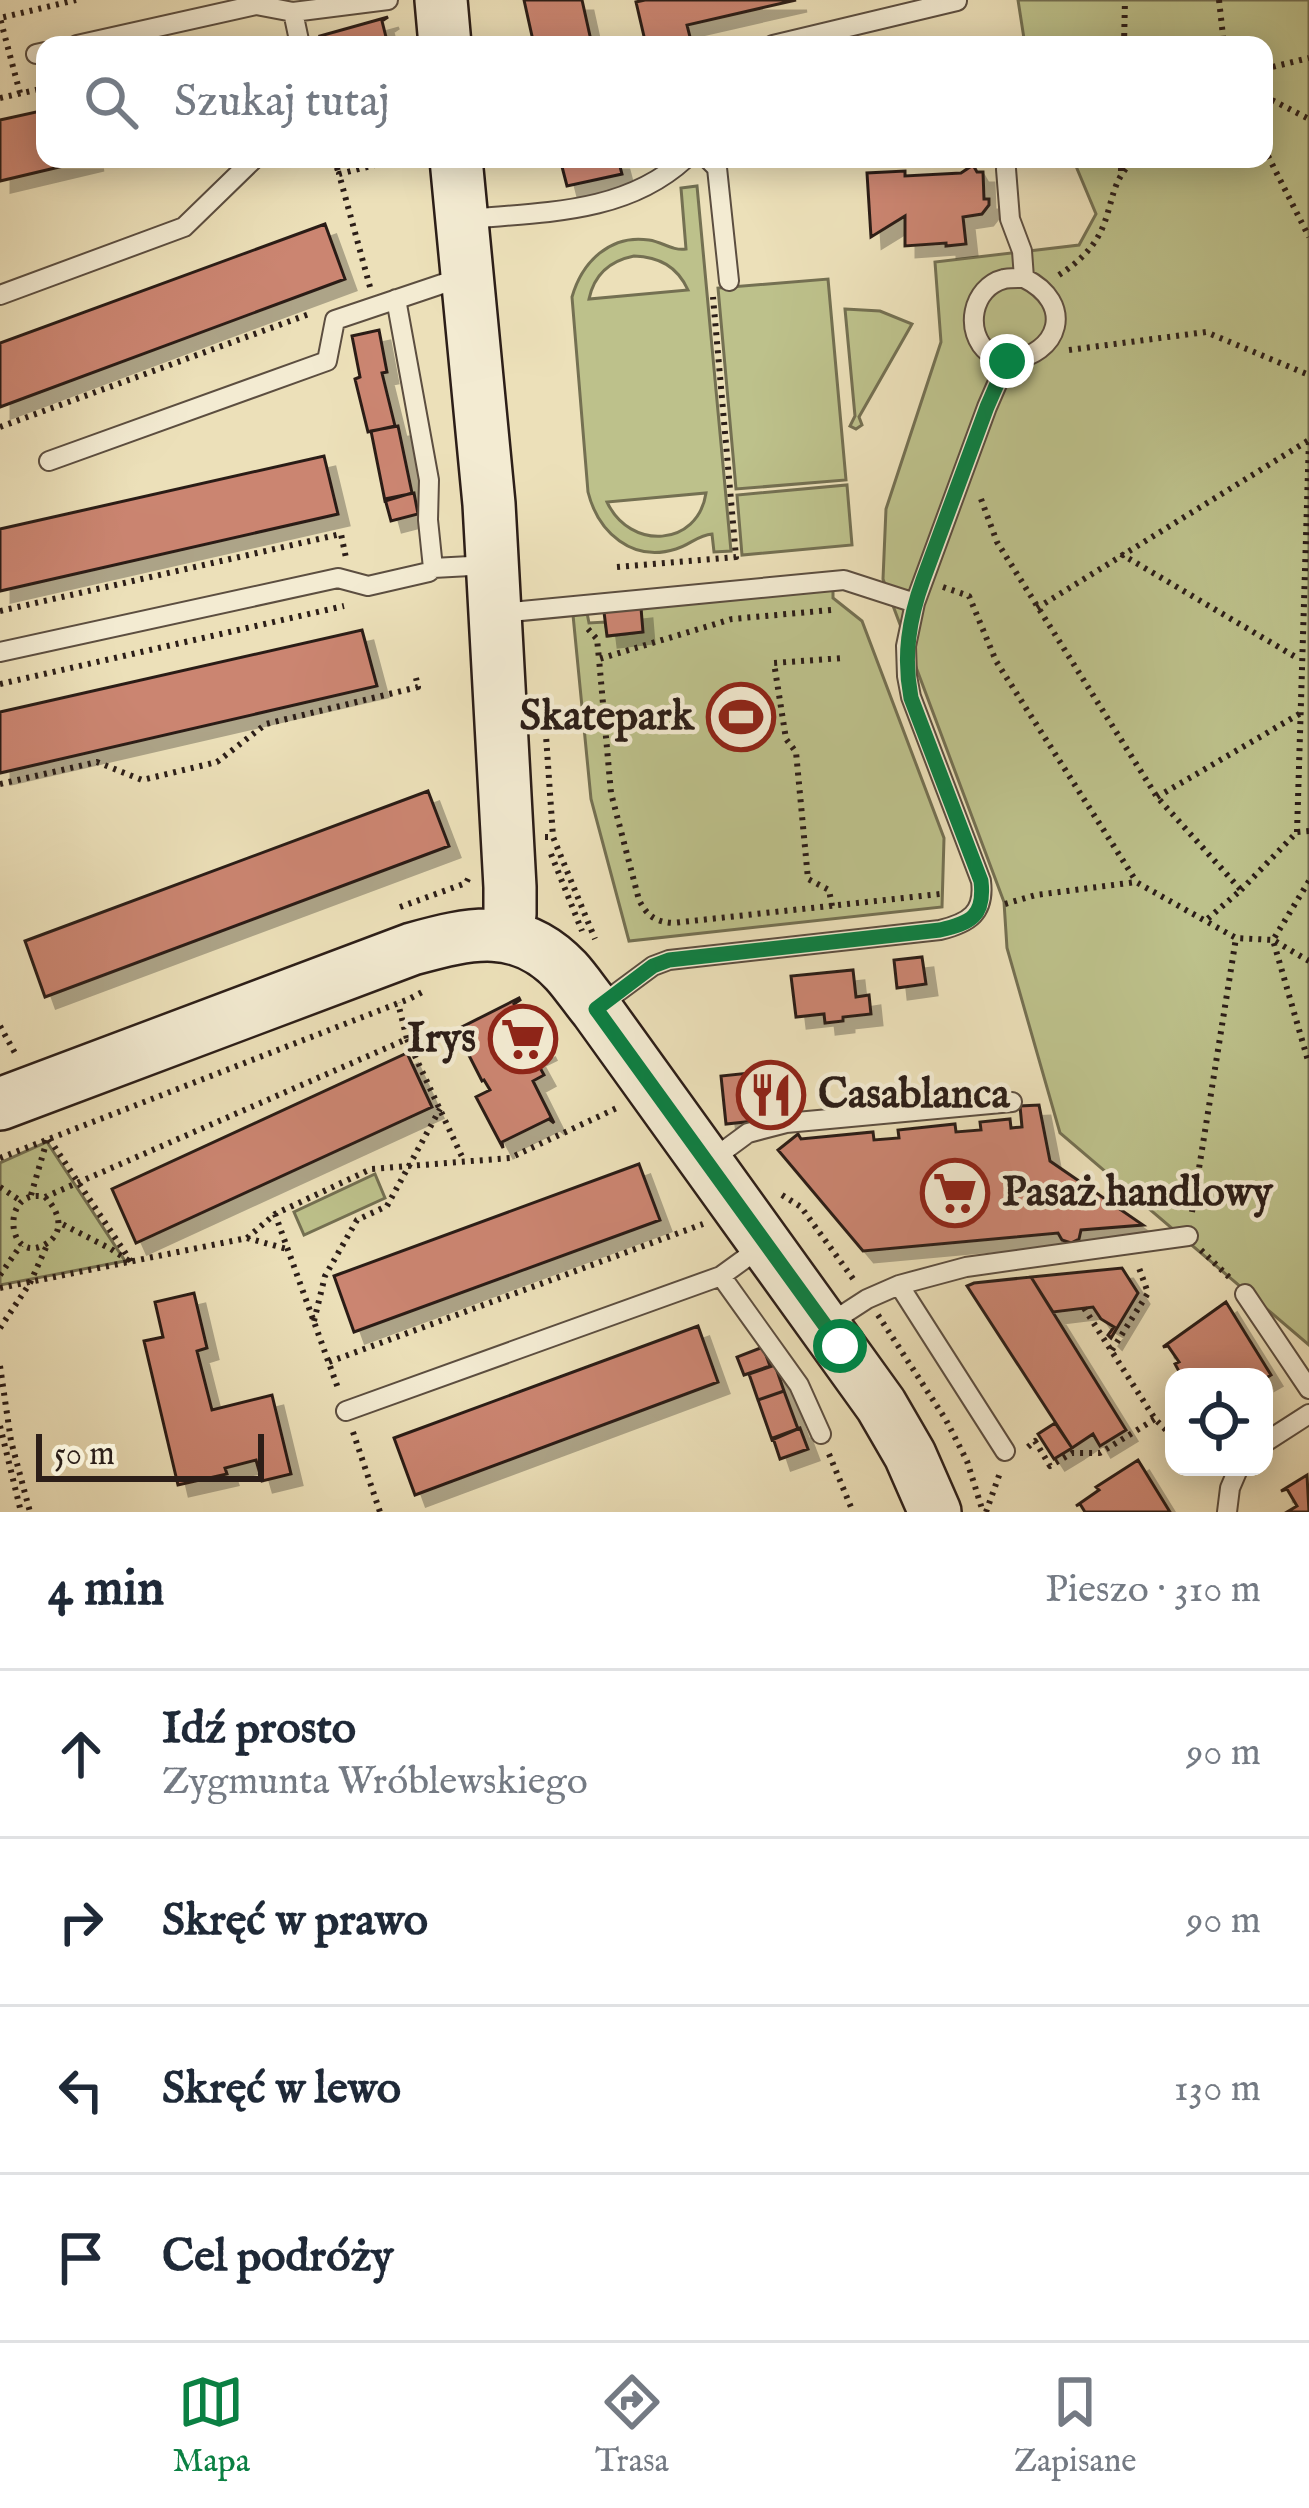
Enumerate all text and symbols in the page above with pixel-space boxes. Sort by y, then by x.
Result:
search box [36,36,1273,168]
icon: search [78,69,144,135]
text: Szukaj tutaj [174,74,390,131]
route end [980,334,1034,388]
sports icon: Skatepark [706,682,776,752]
place label: Skatepark [519,691,696,744]
supermarket icon: Irys [488,1004,558,1074]
place label: Irys [407,1013,476,1066]
restaurant icon: Casablanca [736,1060,806,1130]
place label: Casablanca [818,1069,1010,1122]
supermarket icon: Pasaż handlowy [920,1158,990,1228]
place label: Pasaż handlowy [1002,1167,1274,1220]
route start [813,1319,867,1373]
map controls [1165,1368,1273,1476]
button: locate [1165,1368,1273,1476]
scale bar [36,1428,264,1481]
text: 50 m [54,1434,115,1476]
text: 4 min [48,1558,164,1623]
text: Pieszo · 310 m [1045,1566,1261,1615]
text: Idź prosto [162,1701,356,1758]
icon: ahead [48,1721,114,1787]
text: 90 m [1186,1729,1261,1778]
text: Zygmunta Wróblewskiego [162,1758,588,1807]
icon: right [48,1889,114,1955]
text: Skręć w prawo [162,1893,428,1950]
text: 90 m [1186,1897,1261,1946]
icon: left [48,2057,114,2123]
text: Skręć w lewo [162,2061,401,2118]
text: 130 m [1174,2065,1261,2114]
icon: arrive [48,2225,114,2291]
text: Cel podróży [162,2229,393,2286]
tab: Mapa [173,2369,250,2483]
tab: Trasa [595,2369,669,2483]
tab: Zapisane [1014,2369,1136,2483]

